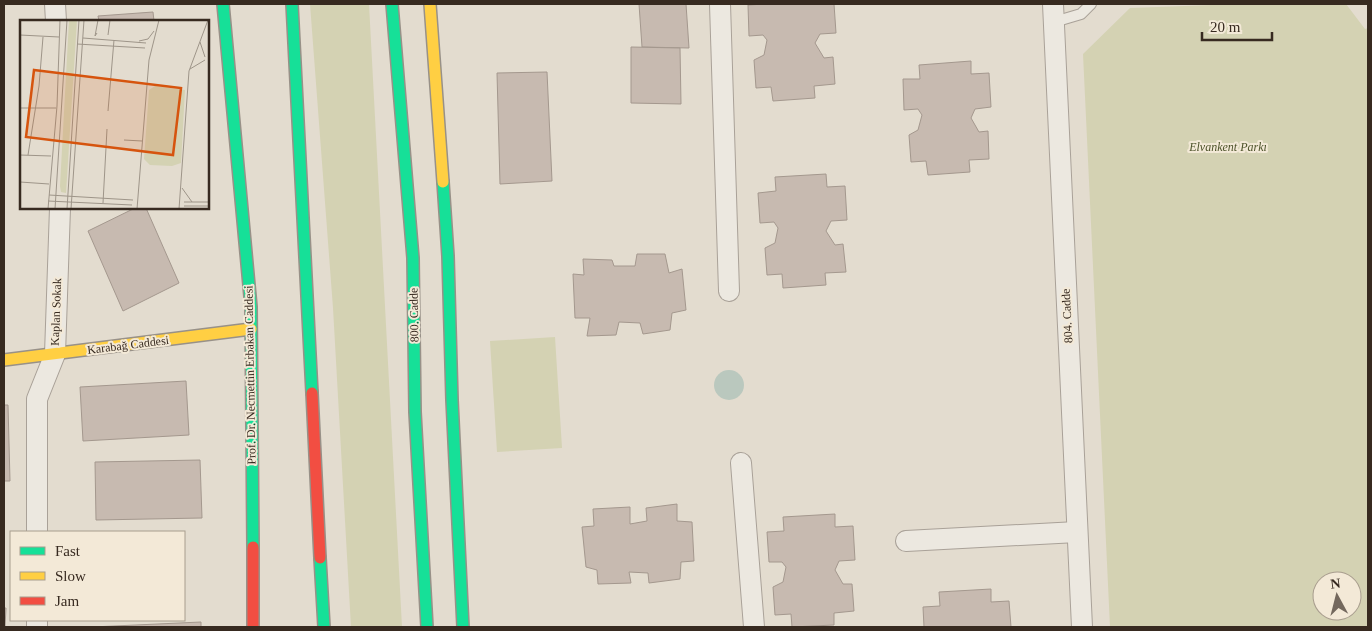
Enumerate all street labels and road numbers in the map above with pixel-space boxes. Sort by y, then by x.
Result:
street label: Kaplan Sokak [48,278,64,346]
street label: Prof. Dr. Necmettin Erbakan Caddesi [241,285,259,465]
street label: 800. Cadde [407,288,421,342]
street label: 804. Cadde [1059,288,1075,344]
street label: Karabağ Caddesi [86,333,170,357]

